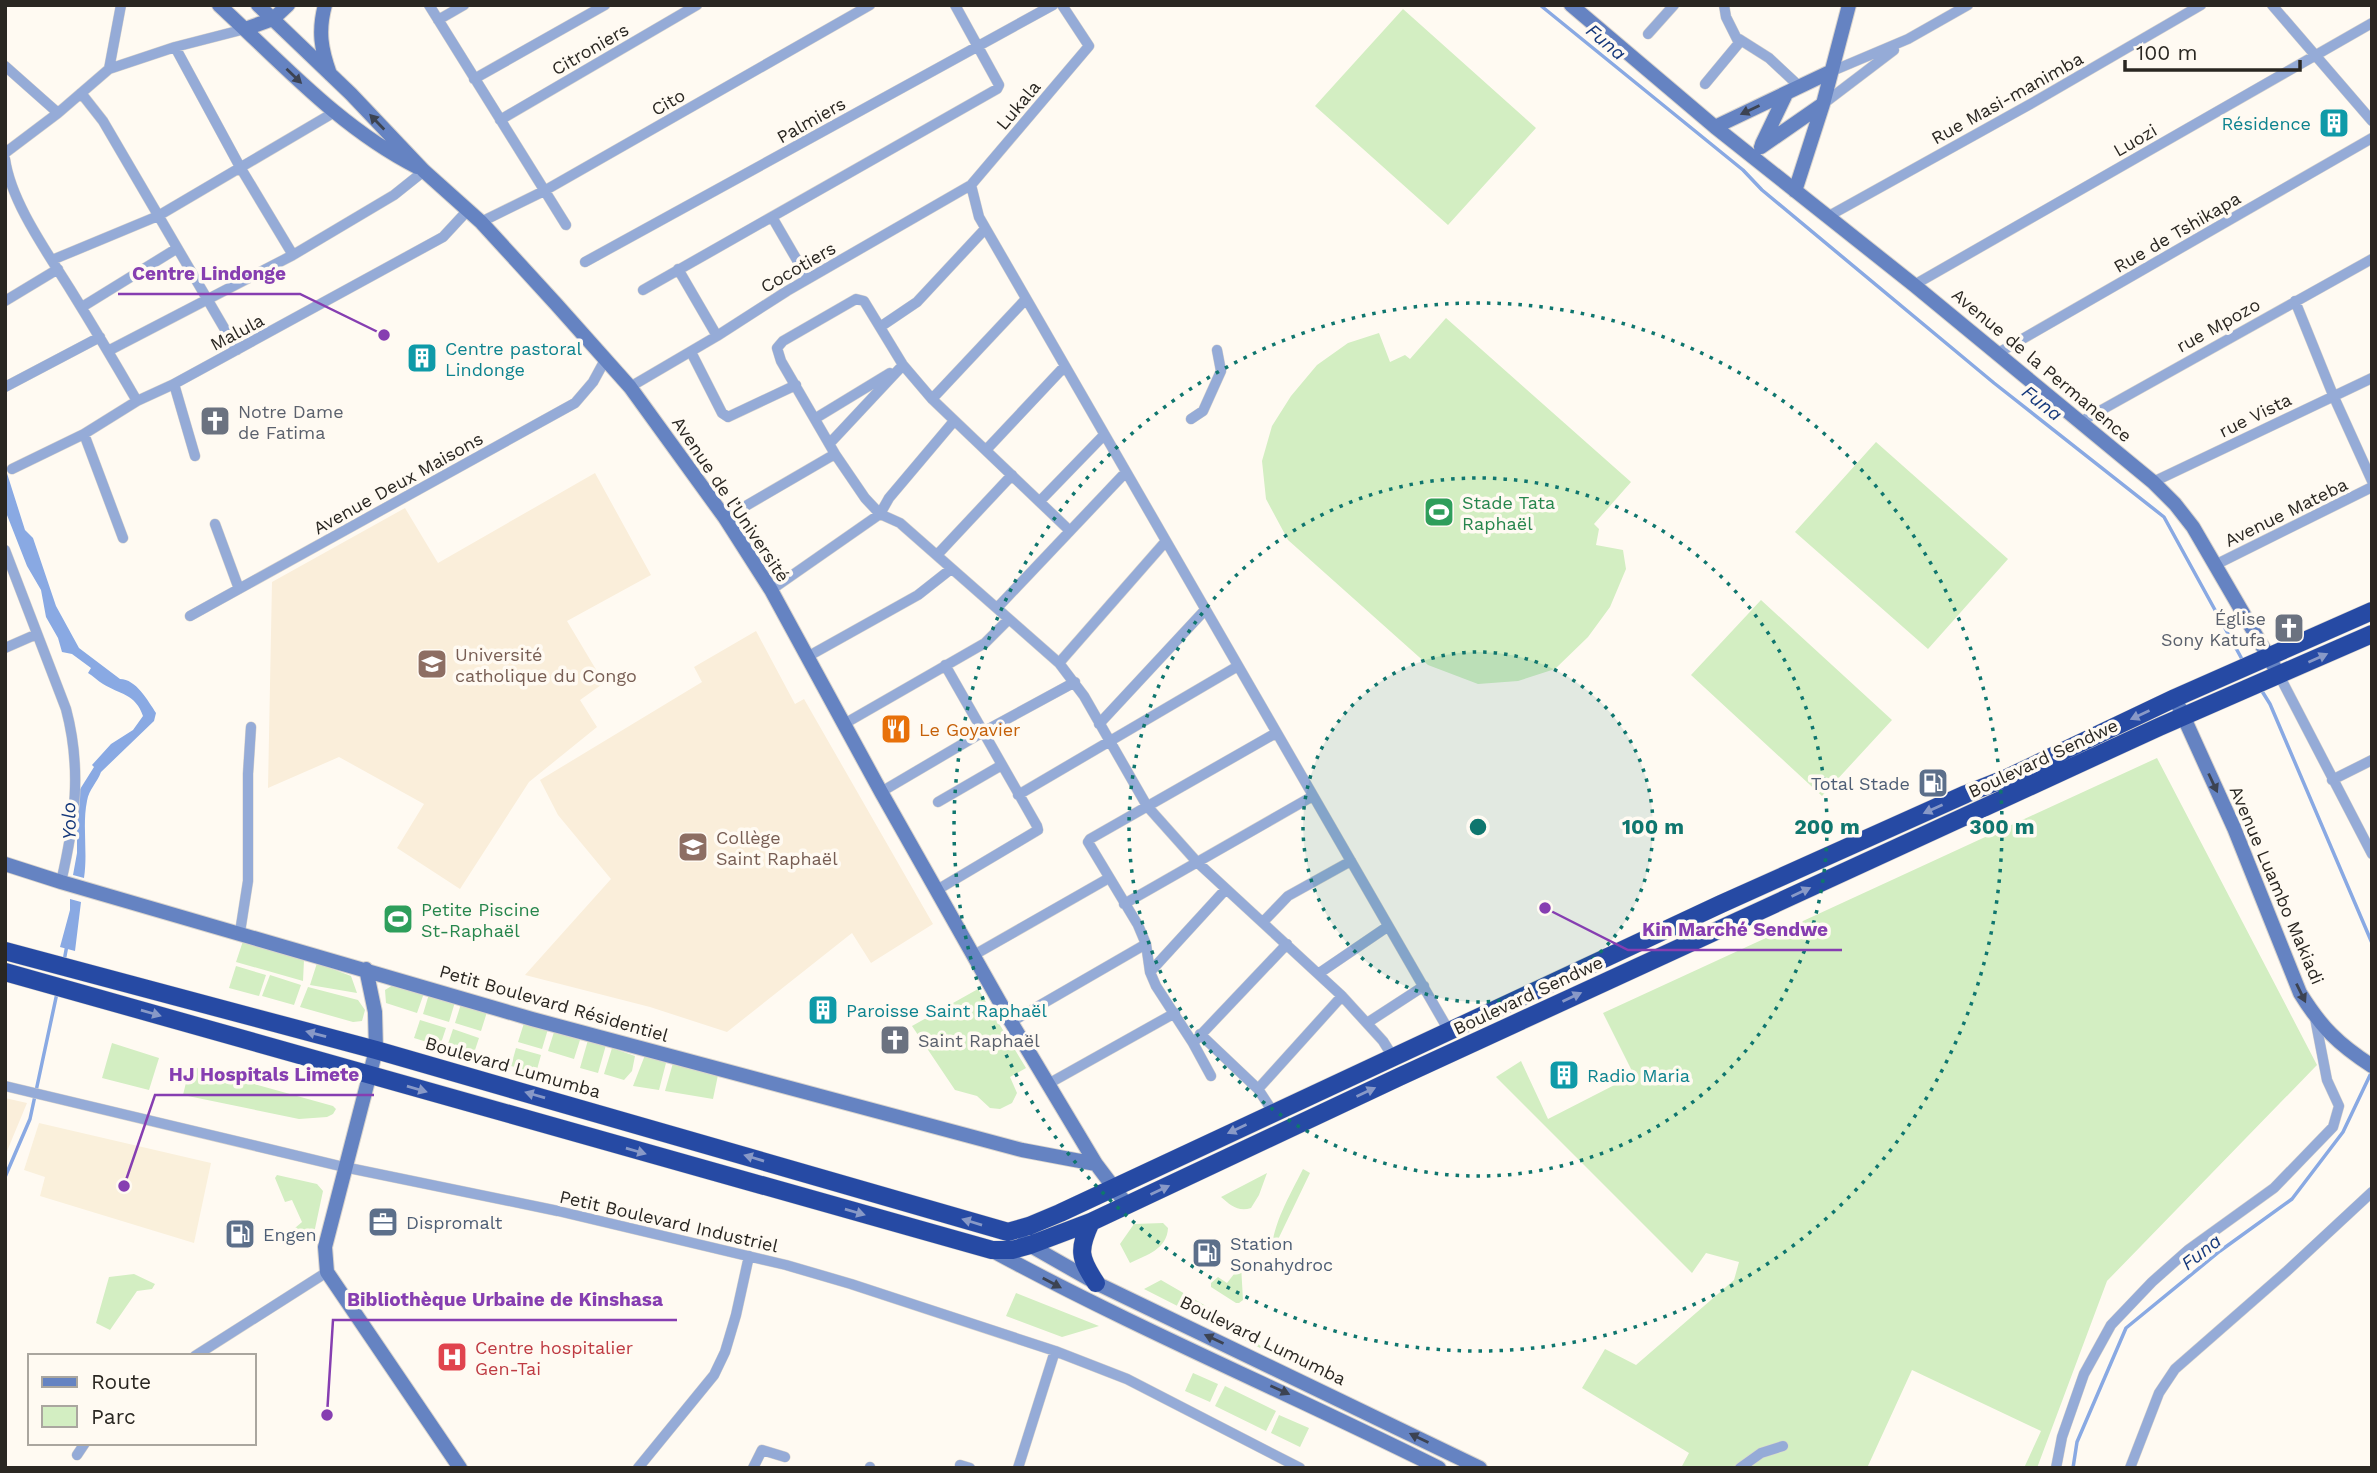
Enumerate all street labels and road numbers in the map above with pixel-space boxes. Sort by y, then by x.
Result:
street label: Citroniers [548,19,632,79]
street label: Rue Masi-manimba [1927,48,2087,148]
street label: Lukala [991,76,1045,134]
street label: Cito [647,84,689,120]
street label: Palmiers [773,93,849,147]
street label: Luozi [2110,119,2160,161]
street label: Rue de Tshikapa [2110,187,2244,277]
street label: Cocotiers [757,237,839,297]
street label: Avenue de la Permanence [1948,284,2136,446]
street label: rue Mpozo [2172,293,2264,357]
street label: Malula [207,309,267,355]
street label: rue Vista [2215,388,2295,442]
street label: Avenue de l’Université [668,412,794,586]
street label: Avenue Deux Maisons [309,428,487,538]
street label: Avenue Mateba [2221,473,2351,551]
street label: Boulevard Sendwe [1965,714,2121,802]
street label: Avenue Luambo Makiadi [2226,783,2328,987]
street label: Boulevard Sendwe [1450,951,1606,1039]
street label: Petit Boulevard Résidentiel [437,960,671,1046]
street label: Boulevard Lumumba [423,1032,603,1102]
street label: Petit Boulevard Industriel [558,1186,781,1257]
street label: Boulevard Lumumba [1177,1291,1349,1389]

